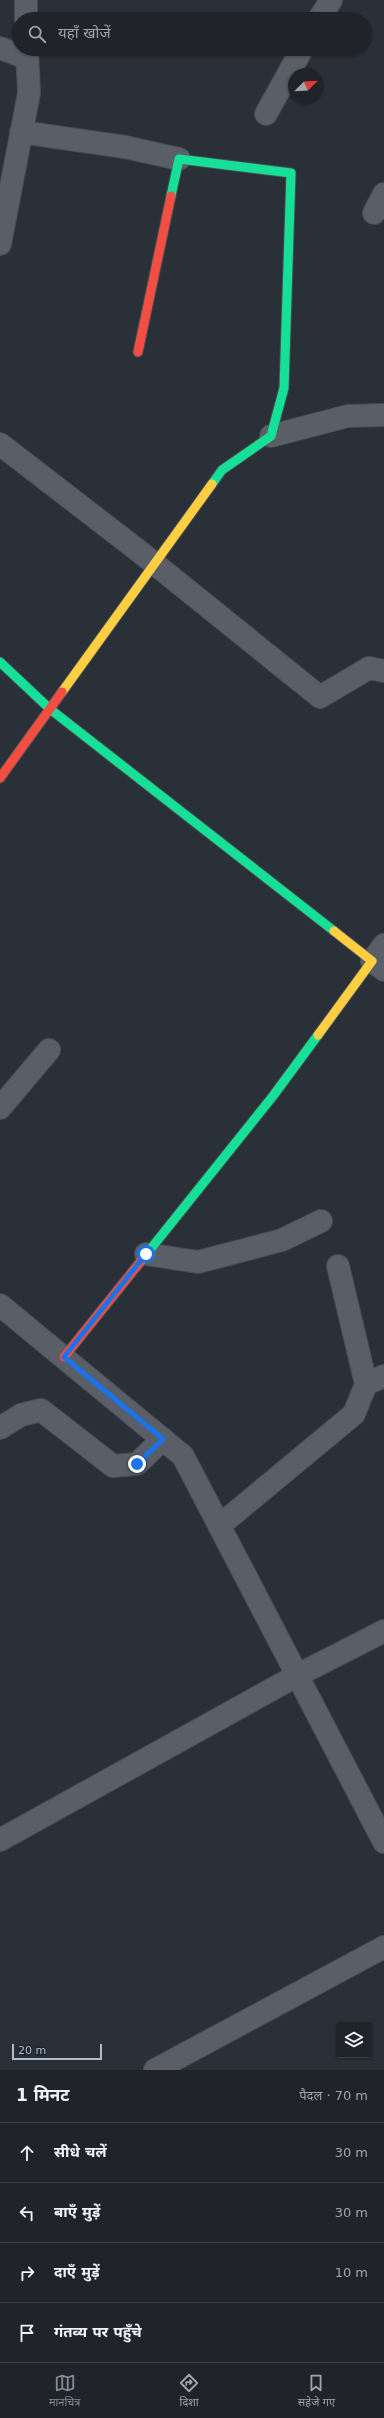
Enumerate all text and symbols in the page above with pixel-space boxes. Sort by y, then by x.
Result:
search box [12,12,372,56]
icon: search [26,23,48,45]
text: यहाँ खोजें [58,24,111,42]
north arrow [288,68,324,104]
route start [137,1245,155,1263]
route end [128,1455,146,1473]
map controls [336,2022,372,2058]
button: layers [336,2022,372,2058]
scale bar [12,2042,102,2061]
text: 20 m [18,2044,46,2057]
text: 1 मिनट [16,2085,69,2105]
text: पैदल · 70 m [299,2088,368,2103]
icon: ahead [16,2142,38,2164]
text: सीधे चलें [54,2143,107,2161]
text: 30 m [335,2145,368,2160]
icon: left [16,2202,38,2224]
text: बाएँ मुड़ें [54,2203,100,2221]
text: 30 m [335,2205,368,2220]
icon: right [16,2262,38,2284]
text: दाएँ मुड़ें [54,2263,100,2281]
text: 10 m [335,2265,368,2280]
icon: arrive [16,2322,38,2344]
text: गंतव्य पर पहुँचे [54,2323,142,2341]
tab: मानचित्र [49,2372,80,2410]
tab: दिशा [178,2372,200,2410]
tab: सहेजे गए [298,2372,335,2410]

